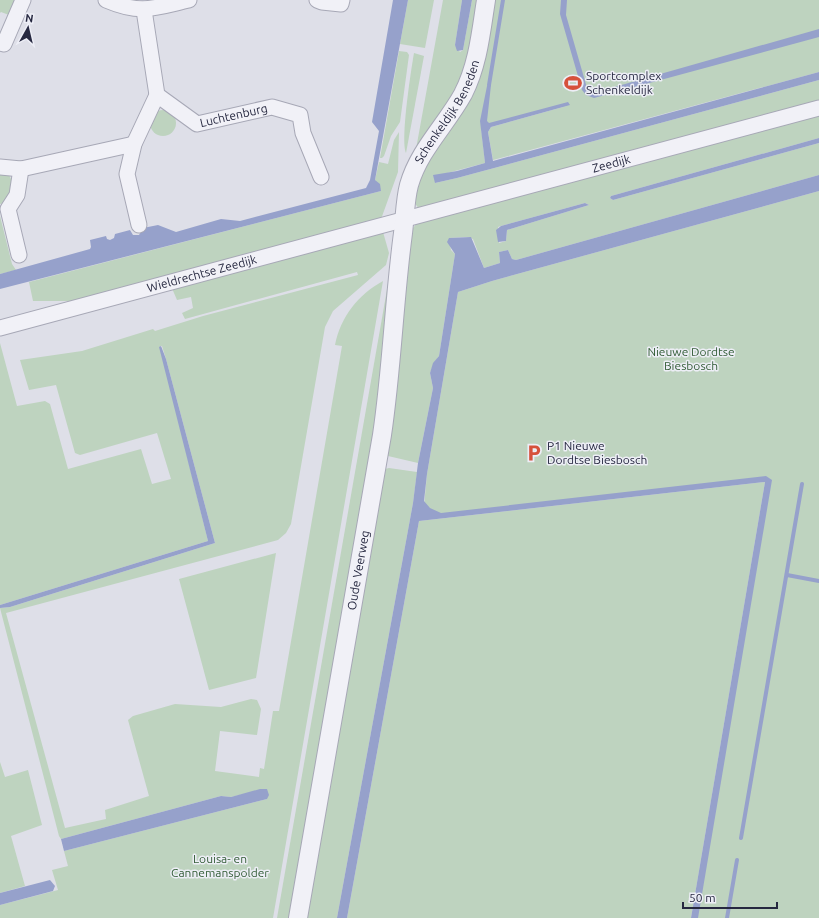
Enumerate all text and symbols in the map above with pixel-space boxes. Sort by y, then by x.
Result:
north arrow [8,8,48,48]
text: N [24,12,34,25]
street label: Schenkeldijk Beneden [412,59,481,165]
place label: Sportcomplex Schenkeldijk [586,69,661,96]
sports icon: Sportcomplex Schenkeldijk [563,73,583,93]
street label: Luchtenburg [199,101,269,129]
street label: Zeedijk [591,152,632,175]
street label: Wieldrechtse Zeedijk [145,252,258,294]
park label: Nieuwe Dordtse Biesbosch [647,345,735,372]
place label: P1 Nieuwe Dordtse Biesbosch [547,439,647,466]
parking icon: P1 Nieuwe Dordtse Biesbosch [524,443,544,463]
street label: Oude Veerweg [345,529,371,611]
park label: Louisa- en Cannemanspolder [171,852,269,879]
scale bar [683,884,777,910]
text: 50 m [689,891,716,904]

